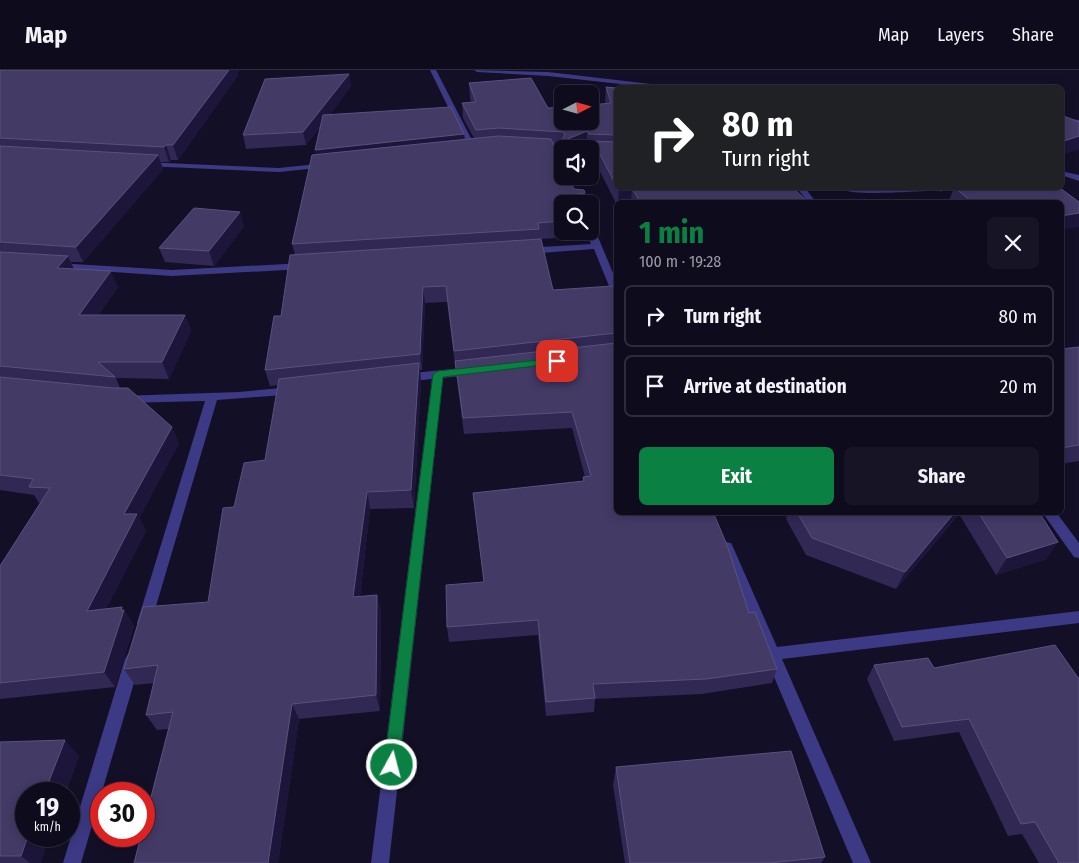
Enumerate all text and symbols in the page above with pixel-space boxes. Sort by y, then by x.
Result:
text: Map [25,21,67,49]
text: Map [878,24,909,46]
text: Layers [937,24,984,46]
text: Share [1012,24,1054,46]
north arrow [554,85,599,130]
map controls [554,85,599,240]
text: 80 m [722,103,794,145]
icon: right [639,105,704,170]
button: sound [554,140,599,185]
text: Turn right [722,145,810,172]
button: search [554,195,599,240]
text: 1 min [639,215,704,251]
button: close [987,217,1039,269]
text: 100 m · 19:28 [639,252,721,271]
icon: right [641,302,669,330]
text: Turn right [684,305,761,328]
text: 80 m [999,305,1037,328]
pin [536,340,578,382]
icon: arrive [543,347,571,375]
icon: arrive [641,372,669,400]
text: Arrive at destination [684,375,847,398]
text: 20 m [1000,375,1037,398]
button: Exit [639,447,834,505]
button: Share [844,447,1039,505]
position arrow [365,738,417,790]
speed limit sign: 30 [90,782,155,847]
text: 19 [36,793,59,823]
text: km/h [34,820,61,834]

